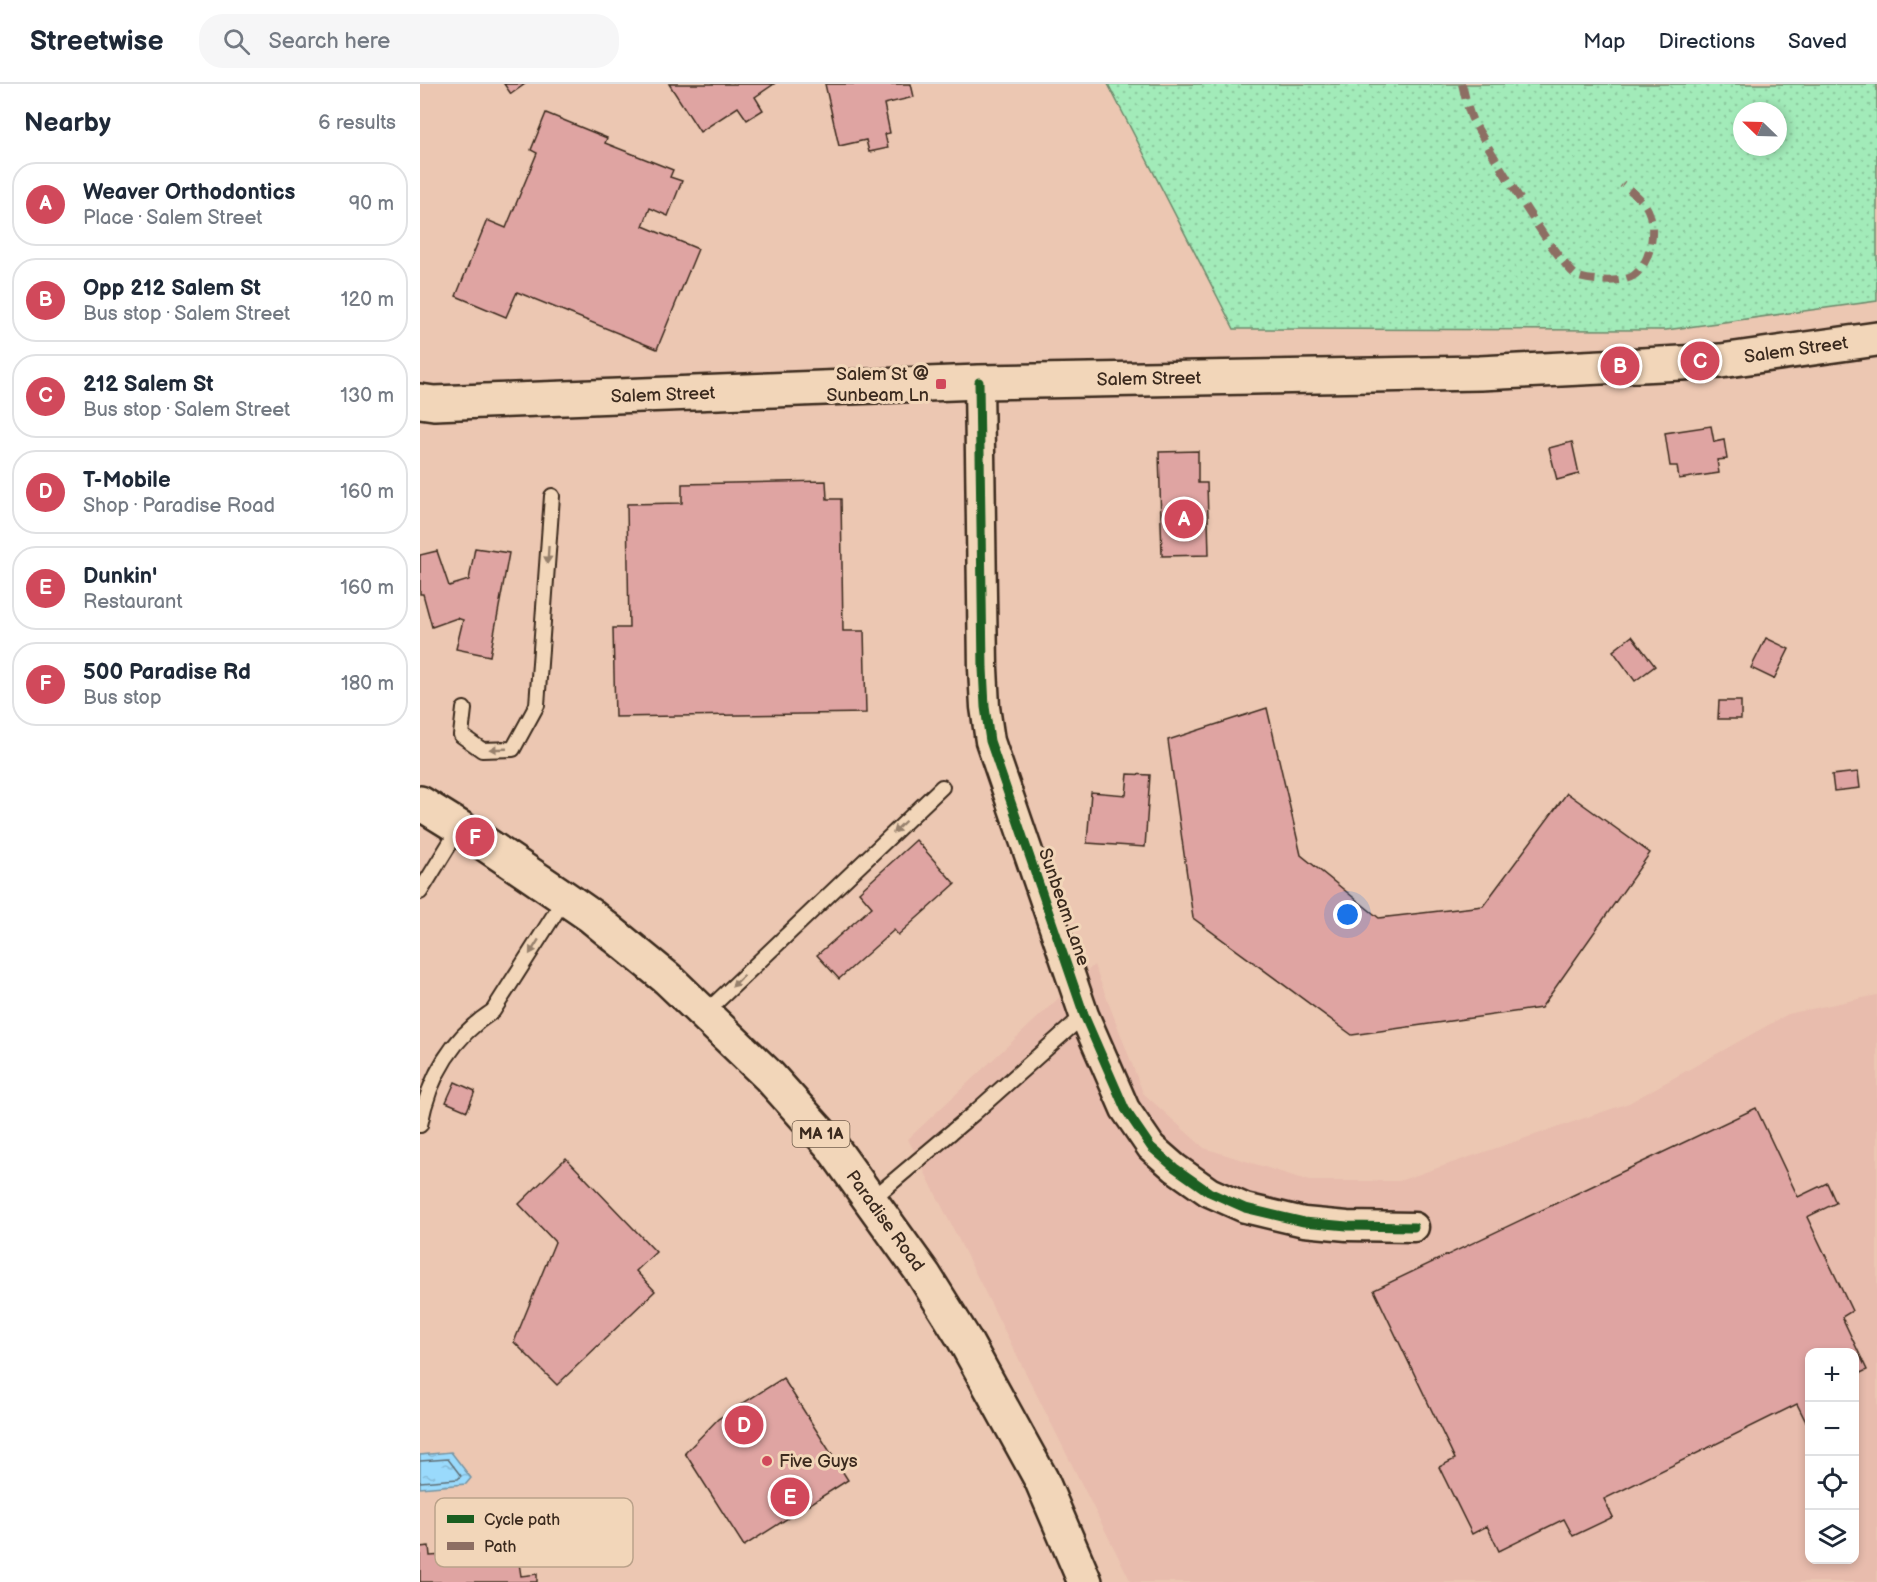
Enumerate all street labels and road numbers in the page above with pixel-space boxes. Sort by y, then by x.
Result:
street label: Salem Street [1743,332,1850,368]
street label: Salem Street [1097,368,1202,390]
street label: Salem Street [610,383,716,407]
street label: Sunbeam Lane [1034,846,1094,969]
road number: MA 1A [792,1121,850,1147]
street label: Paradise Road [841,1166,929,1276]

